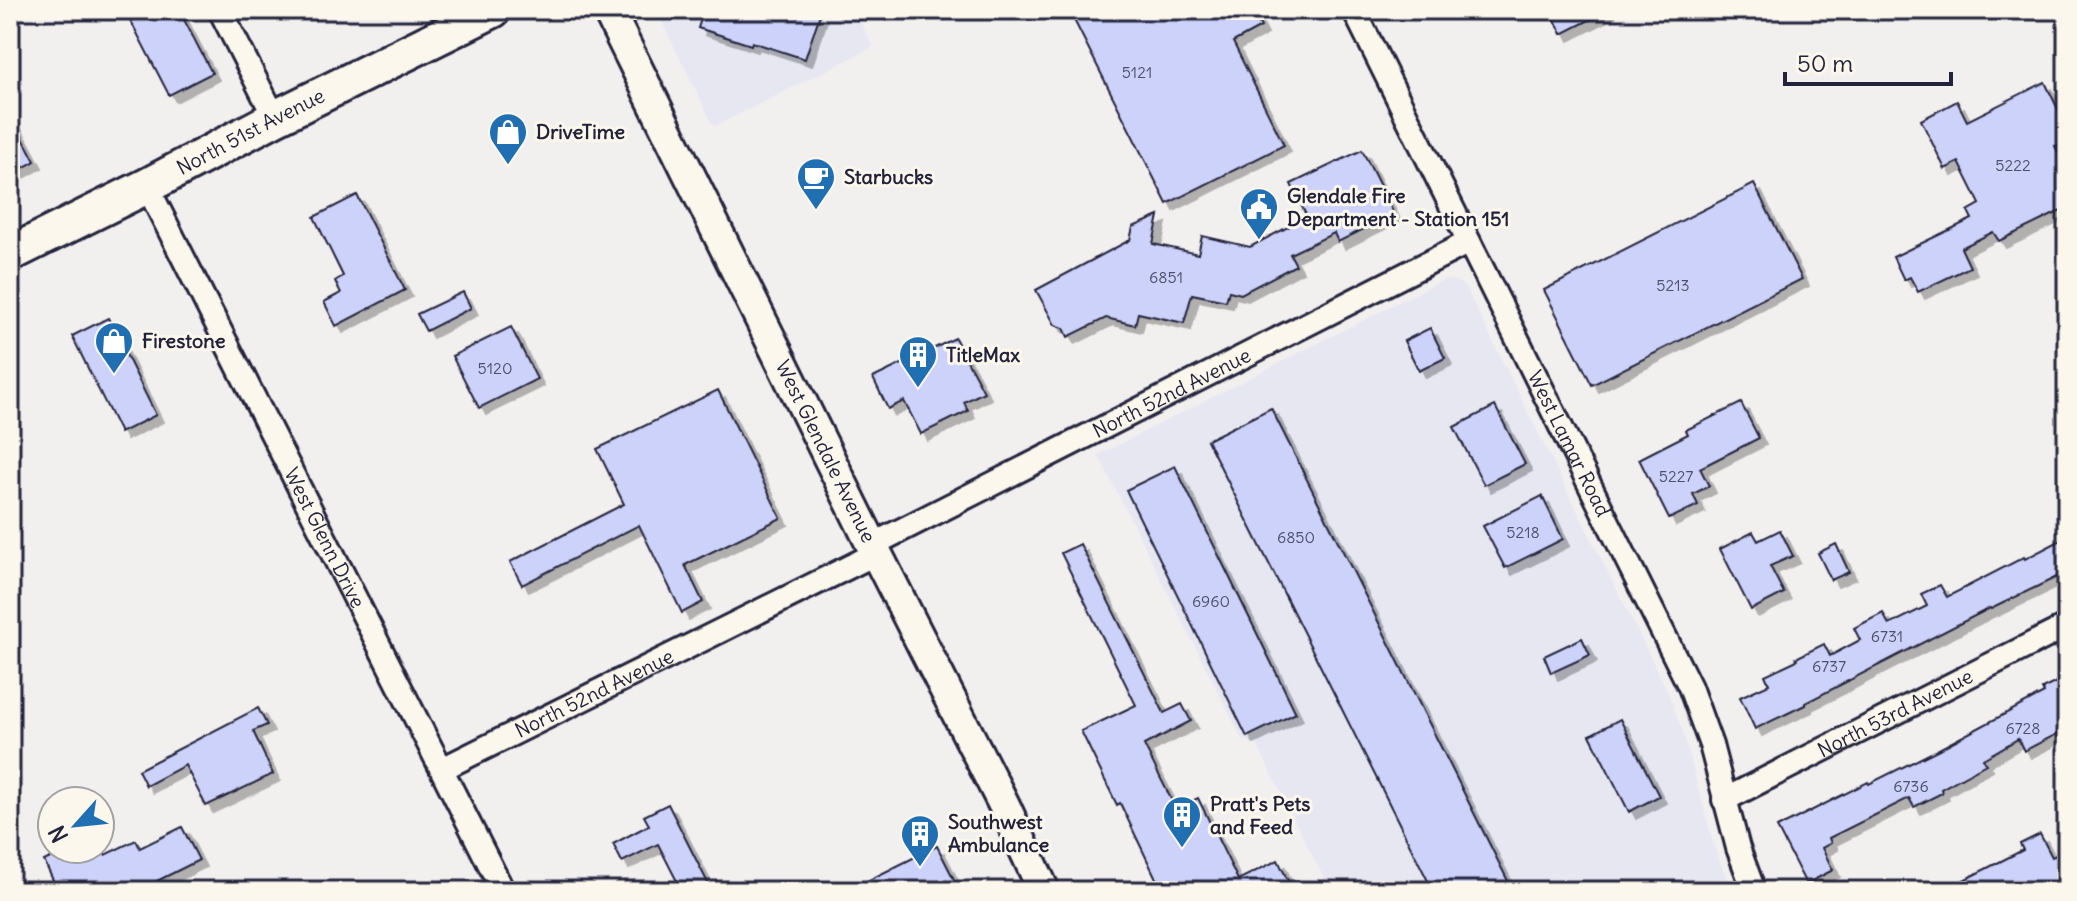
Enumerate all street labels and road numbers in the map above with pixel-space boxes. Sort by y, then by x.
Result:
street label: North 51st Avenue [172,82,328,180]
street label: North 52nd Avenue [1088,342,1255,443]
street label: West Glendale Avenue [771,356,882,546]
street label: West Lamar Road [1523,366,1616,521]
street label: West Glenn Drive [279,463,371,612]
street label: North 52nd Avenue [511,643,677,743]
street label: North 53rd Avenue [1813,663,1977,762]

